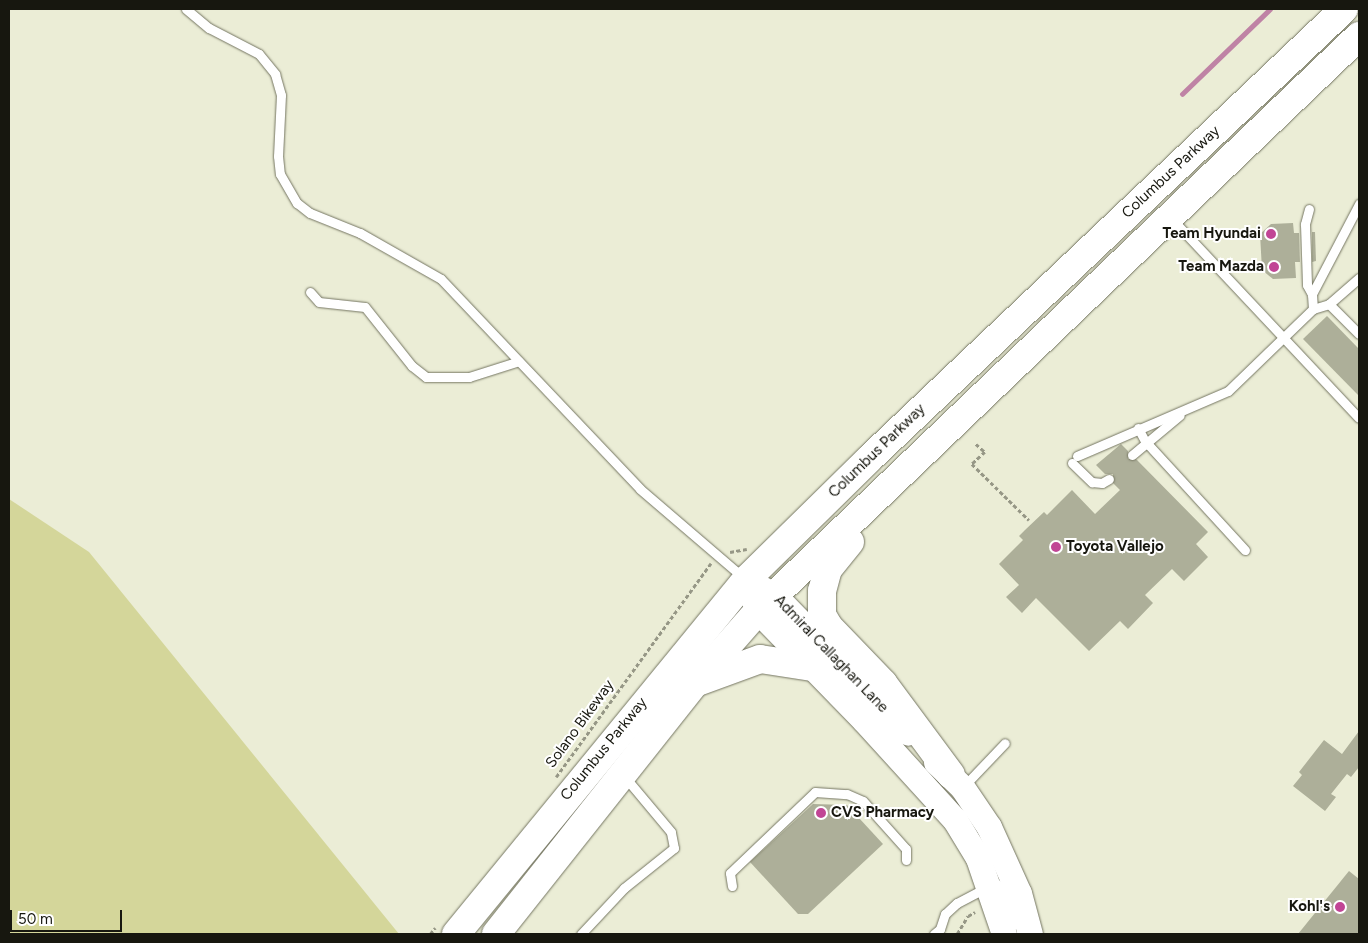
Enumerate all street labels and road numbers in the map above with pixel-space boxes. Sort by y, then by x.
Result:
street label: Columbus Parkway [1118,122,1224,222]
street label: Columbus Parkway [825,400,929,502]
street label: Admiral Callaghan Lane [770,591,892,717]
street label: Solano Bikeway [542,676,618,772]
street label: Columbus Parkway [557,694,651,804]

